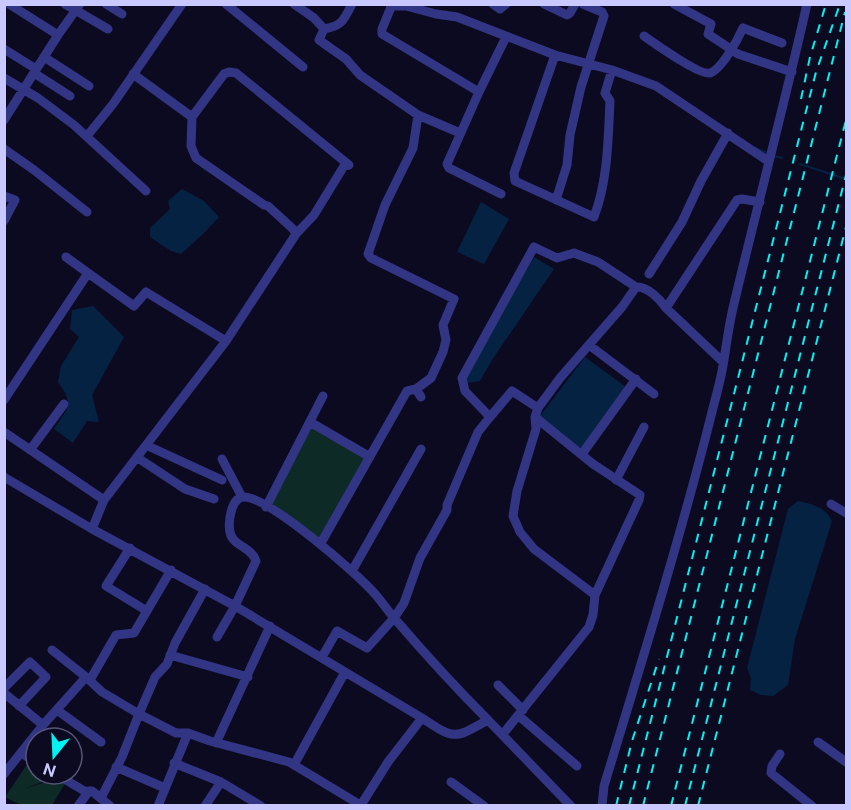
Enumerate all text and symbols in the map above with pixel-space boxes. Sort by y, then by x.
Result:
north arrow [24,726,84,786]
text: N [41,759,58,781]

